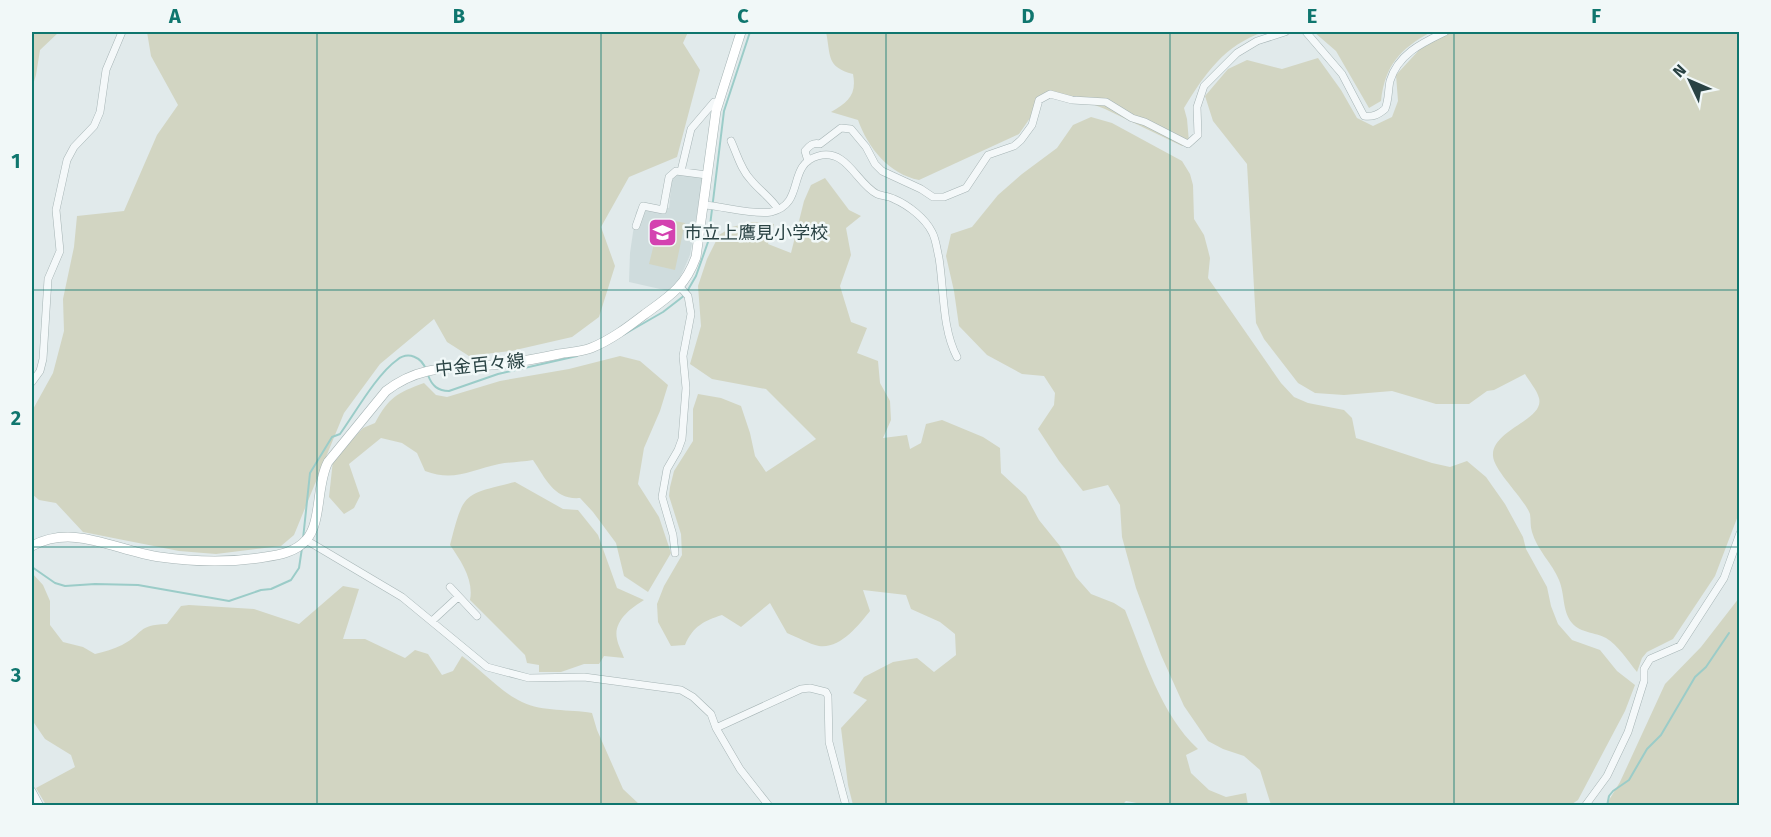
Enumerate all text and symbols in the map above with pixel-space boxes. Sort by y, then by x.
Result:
text: A [168,4,182,28]
text: B [453,4,465,28]
text: C [737,4,749,28]
text: D [1021,4,1035,28]
text: E [1307,4,1317,28]
text: F [1591,4,1601,28]
north arrow [1660,51,1720,111]
text: N [1669,61,1690,81]
text: 1 [11,149,21,173]
school or university icon: 市立上鷹見小学校 [647,217,679,249]
place label: 市立上鷹見小学校 [684,222,828,244]
street label: 中金百々線 [434,349,526,381]
text: 2 [11,406,21,430]
text: 3 [10,663,21,687]

